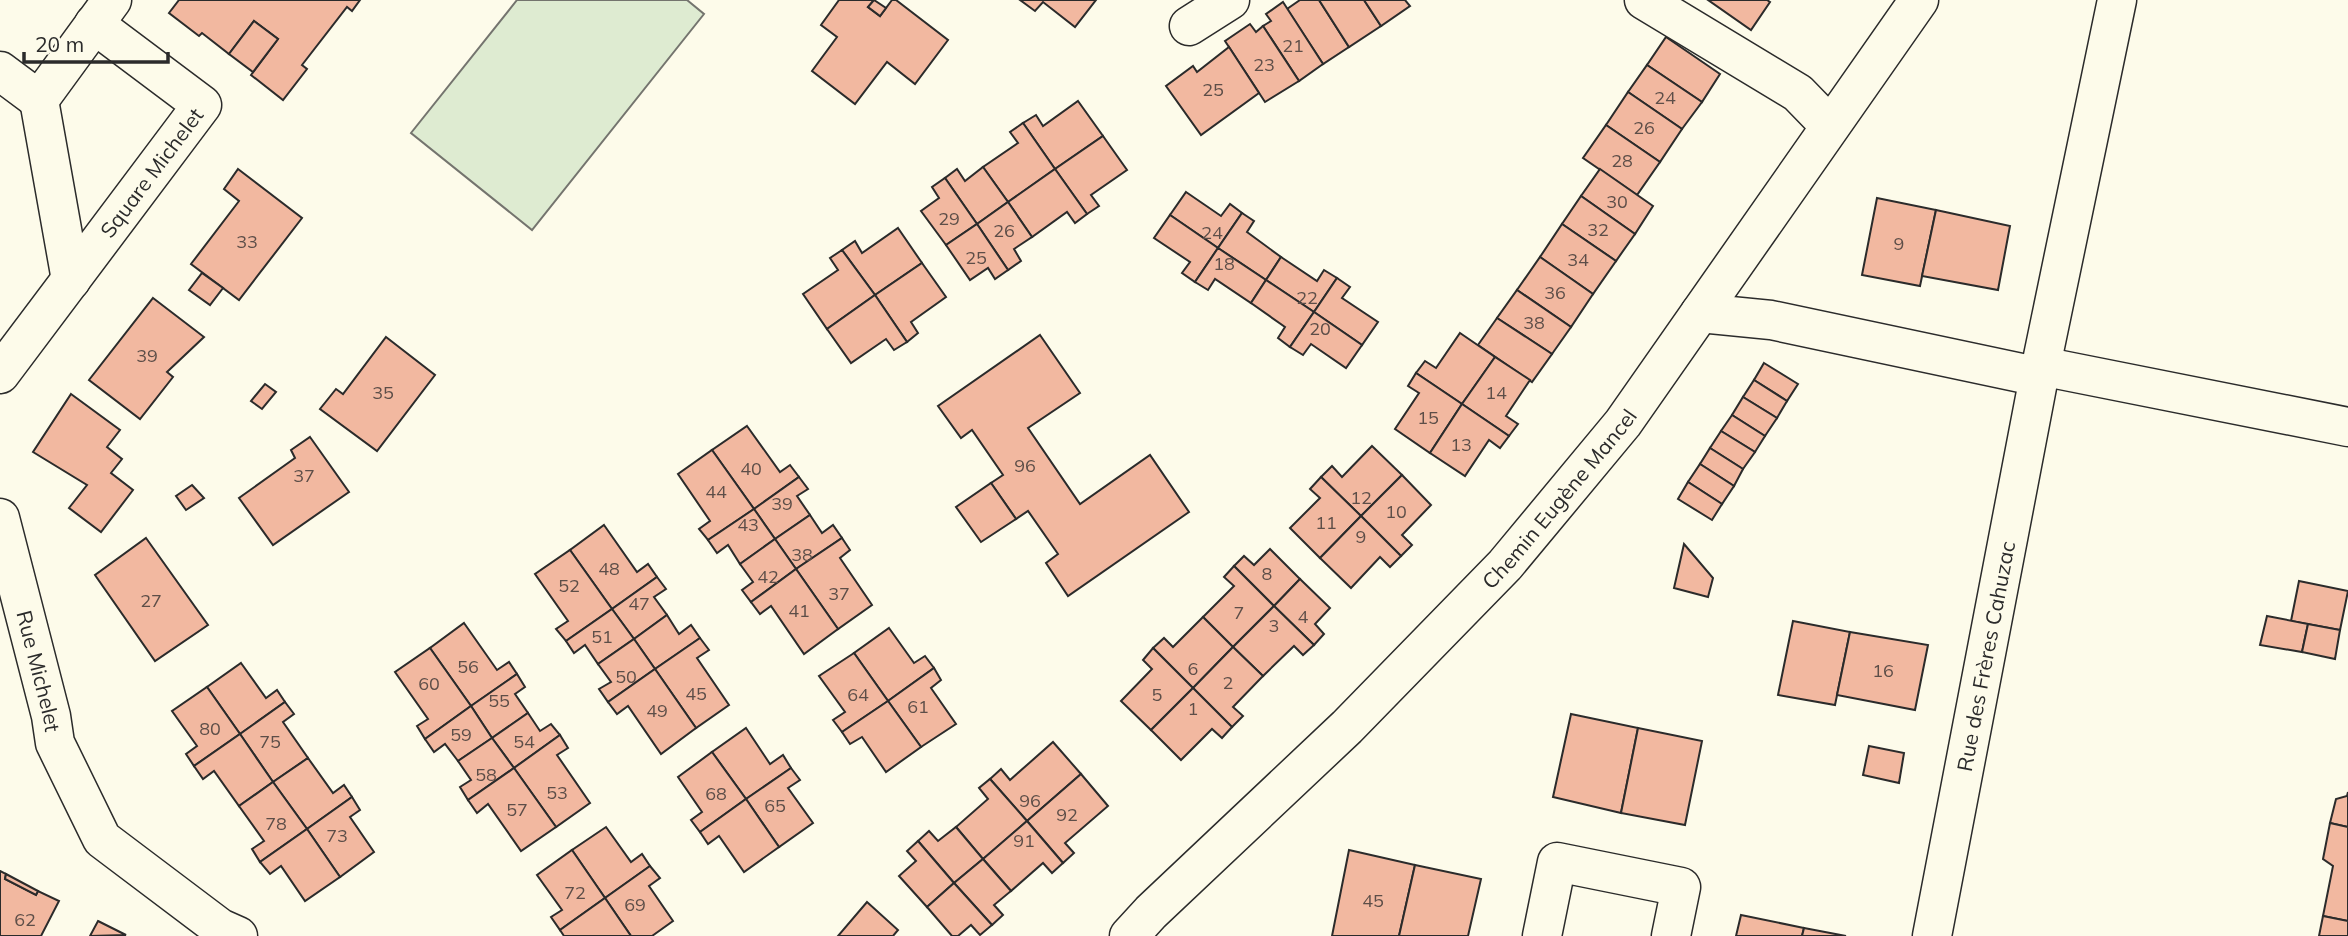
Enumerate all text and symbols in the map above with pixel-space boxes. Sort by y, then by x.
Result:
scale bar [24,21,168,65]
text: 20 m [35,31,84,57]
house number: 21 [1282,34,1304,57]
house number: 23 [1253,53,1275,76]
house number: 25 [1202,78,1224,101]
house number: 24 [1654,86,1676,109]
street label: Square Michelet [94,102,209,243]
house number: 26 [1633,116,1655,139]
house number: 28 [1611,149,1633,172]
house number: 30 [1606,190,1628,213]
house number: 29 [938,207,960,230]
house number: 32 [1587,218,1609,241]
house number: 26 [993,219,1015,242]
house number: 24 [1201,221,1223,244]
house number: 33 [236,230,258,253]
house number: 9 [1894,232,1904,255]
house number: 25 [965,246,987,269]
house number: 34 [1567,248,1589,271]
house number: 18 [1213,252,1235,275]
house number: 36 [1544,281,1566,304]
house number: 22 [1296,286,1318,309]
house number: 38 [1523,311,1545,334]
house number: 20 [1309,317,1331,340]
house number: 39 [136,344,158,367]
house number: 35 [372,381,394,404]
house number: 14 [1485,381,1507,404]
street label: Chemin Eugène Mancel [1476,404,1642,594]
house number: 15 [1417,406,1439,429]
house number: 13 [1450,433,1472,456]
house number: 96 [1014,454,1036,477]
house number: 40 [740,457,762,480]
house number: 37 [293,464,315,487]
house number: 44 [705,480,727,503]
house number: 12 [1350,486,1372,509]
house number: 39 [771,492,793,515]
house number: 10 [1385,500,1407,523]
house number: 11 [1315,511,1337,534]
house number: 43 [737,513,759,536]
house number: 9 [1356,525,1366,548]
street label: Rue des Frères Cahuzac [1951,539,2020,773]
house number: 38 [791,543,813,566]
house number: 48 [598,557,620,580]
house number: 8 [1262,562,1272,585]
house number: 42 [757,565,779,588]
house number: 52 [558,574,580,597]
house number: 37 [828,582,850,605]
house number: 27 [140,589,162,612]
house number: 47 [628,592,650,615]
house number: 41 [788,599,810,622]
house number: 7 [1234,601,1244,624]
house number: 4 [1298,605,1309,628]
street label: Rue Michelet [11,607,66,734]
house number: 3 [1269,614,1279,637]
house number: 51 [591,625,613,648]
house number: 56 [457,655,479,678]
house number: 6 [1188,657,1198,680]
house number: 16 [1872,659,1894,682]
house number: 50 [615,665,637,688]
house number: 2 [1223,671,1233,694]
house number: 60 [418,672,440,695]
house number: 45 [685,682,707,705]
house number: 64 [847,683,869,706]
house number: 5 [1152,683,1163,706]
house number: 55 [488,689,510,712]
house number: 61 [907,695,929,718]
house number: 1 [1188,697,1198,720]
house number: 49 [646,699,668,722]
house number: 80 [199,717,221,740]
house number: 59 [450,723,472,746]
house number: 75 [259,730,281,753]
house number: 54 [513,730,535,753]
house number: 58 [475,763,497,786]
house number: 53 [546,781,568,804]
house number: 68 [705,782,727,805]
house number: 96 [1019,789,1041,812]
house number: 65 [764,794,786,817]
house number: 57 [506,798,528,821]
house number: 92 [1056,803,1078,826]
house number: 78 [265,812,287,835]
house number: 73 [326,824,348,847]
house number: 91 [1013,829,1035,852]
house number: 72 [564,881,586,904]
house number: 45 [1362,889,1384,912]
house number: 69 [624,893,646,916]
house number: 62 [14,908,36,931]

